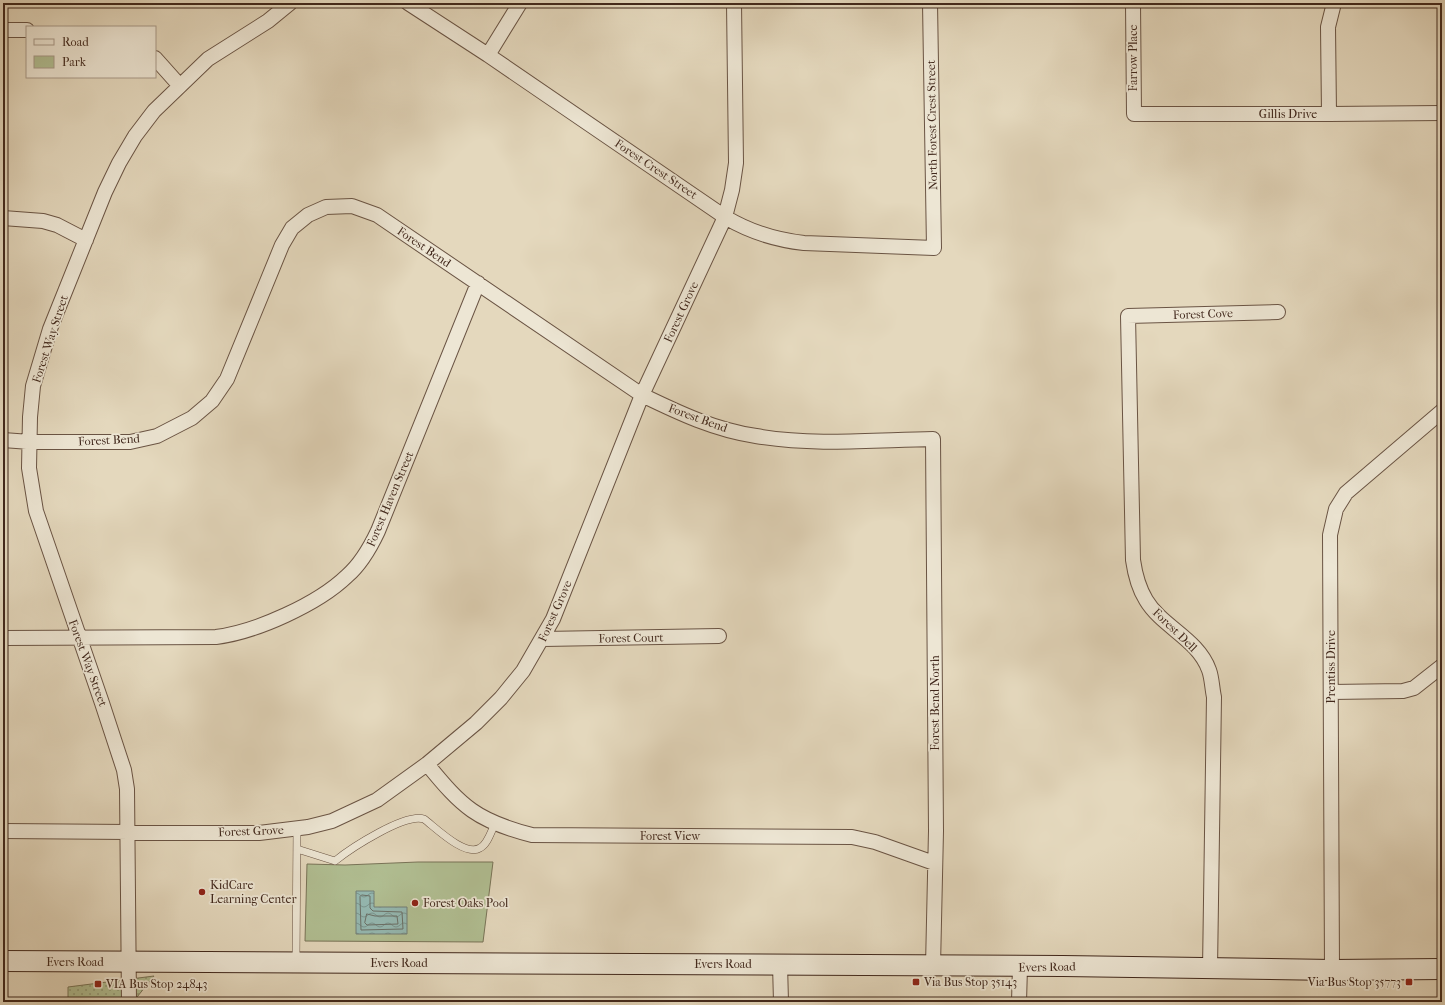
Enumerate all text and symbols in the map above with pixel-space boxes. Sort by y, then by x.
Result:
street label: Farrow Place [1126,25,1140,91]
legend [26,26,156,78]
text: Road [62,35,89,49]
text: Park [62,55,87,69]
street label: North Forest Crest Street [924,59,940,190]
street label: Gillis Drive [1259,107,1317,121]
street label: Forest Crest Street [612,136,701,202]
street label: Forest Bend [394,224,454,270]
street label: Forest Grove [661,279,701,345]
street label: Forest Way Street [29,293,71,385]
street label: Forest Cove [1173,306,1233,322]
street label: Forest Bend [667,401,730,435]
street label: Forest Bend [78,431,141,449]
street label: Forest Haven Street [364,448,417,549]
street label: Forest Grove [535,578,575,644]
street label: Forest Dell [1150,605,1201,655]
street label: Forest Way Street [66,618,110,709]
street label: Forest Court [598,630,664,646]
street label: Prentiss Drive [1324,630,1338,704]
street label: Forest Bend North [928,655,942,751]
street label: Forest Grove [218,823,284,839]
street label: Forest View [640,829,701,843]
place label: KidCare Learning Center [210,878,297,906]
marker: KidCare Learning Center [197,887,207,897]
place label: Forest Oaks Pool [423,896,509,910]
marker: Forest Oaks Pool [410,898,420,908]
street label: Evers Road [46,955,104,969]
street label: Evers Road [370,956,428,970]
street label: Evers Road [694,957,752,971]
street label: Evers Road [1018,959,1076,975]
place label: Via Bus Stop 35143 [923,975,1017,989]
place label: Via Bus Stop 35773 [1307,975,1401,989]
place label: VIA Bus Stop 24843 [105,977,207,991]
marker: Via Bus Stop 35143 [911,977,921,987]
marker: Via Bus Stop 35773 [1404,977,1414,987]
marker: VIA Bus Stop 24843 [93,979,103,989]

